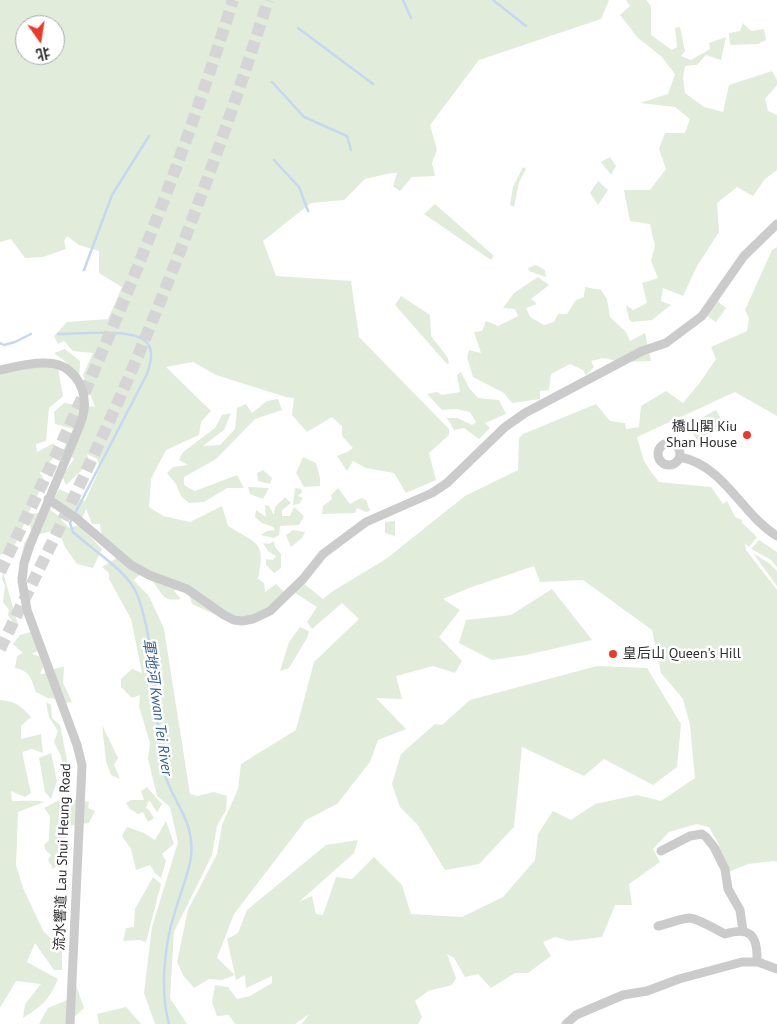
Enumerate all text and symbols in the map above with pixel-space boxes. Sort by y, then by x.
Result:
north arrow [15,15,65,65]
text: 北 [34,43,52,64]
place label: 橋山閣 Kiu Shan House [666,419,737,452]
marker: 橋山閣 Kiu Shan House [741,429,753,441]
water label: 軍地河 Kwan Tei River [138,637,176,777]
place label: 皇后山 Queen's Hill [623,646,741,662]
marker: 皇后山 Queen's Hill [607,648,619,660]
street label: 流水響道 Lau Shui Heung Road [51,763,75,951]

